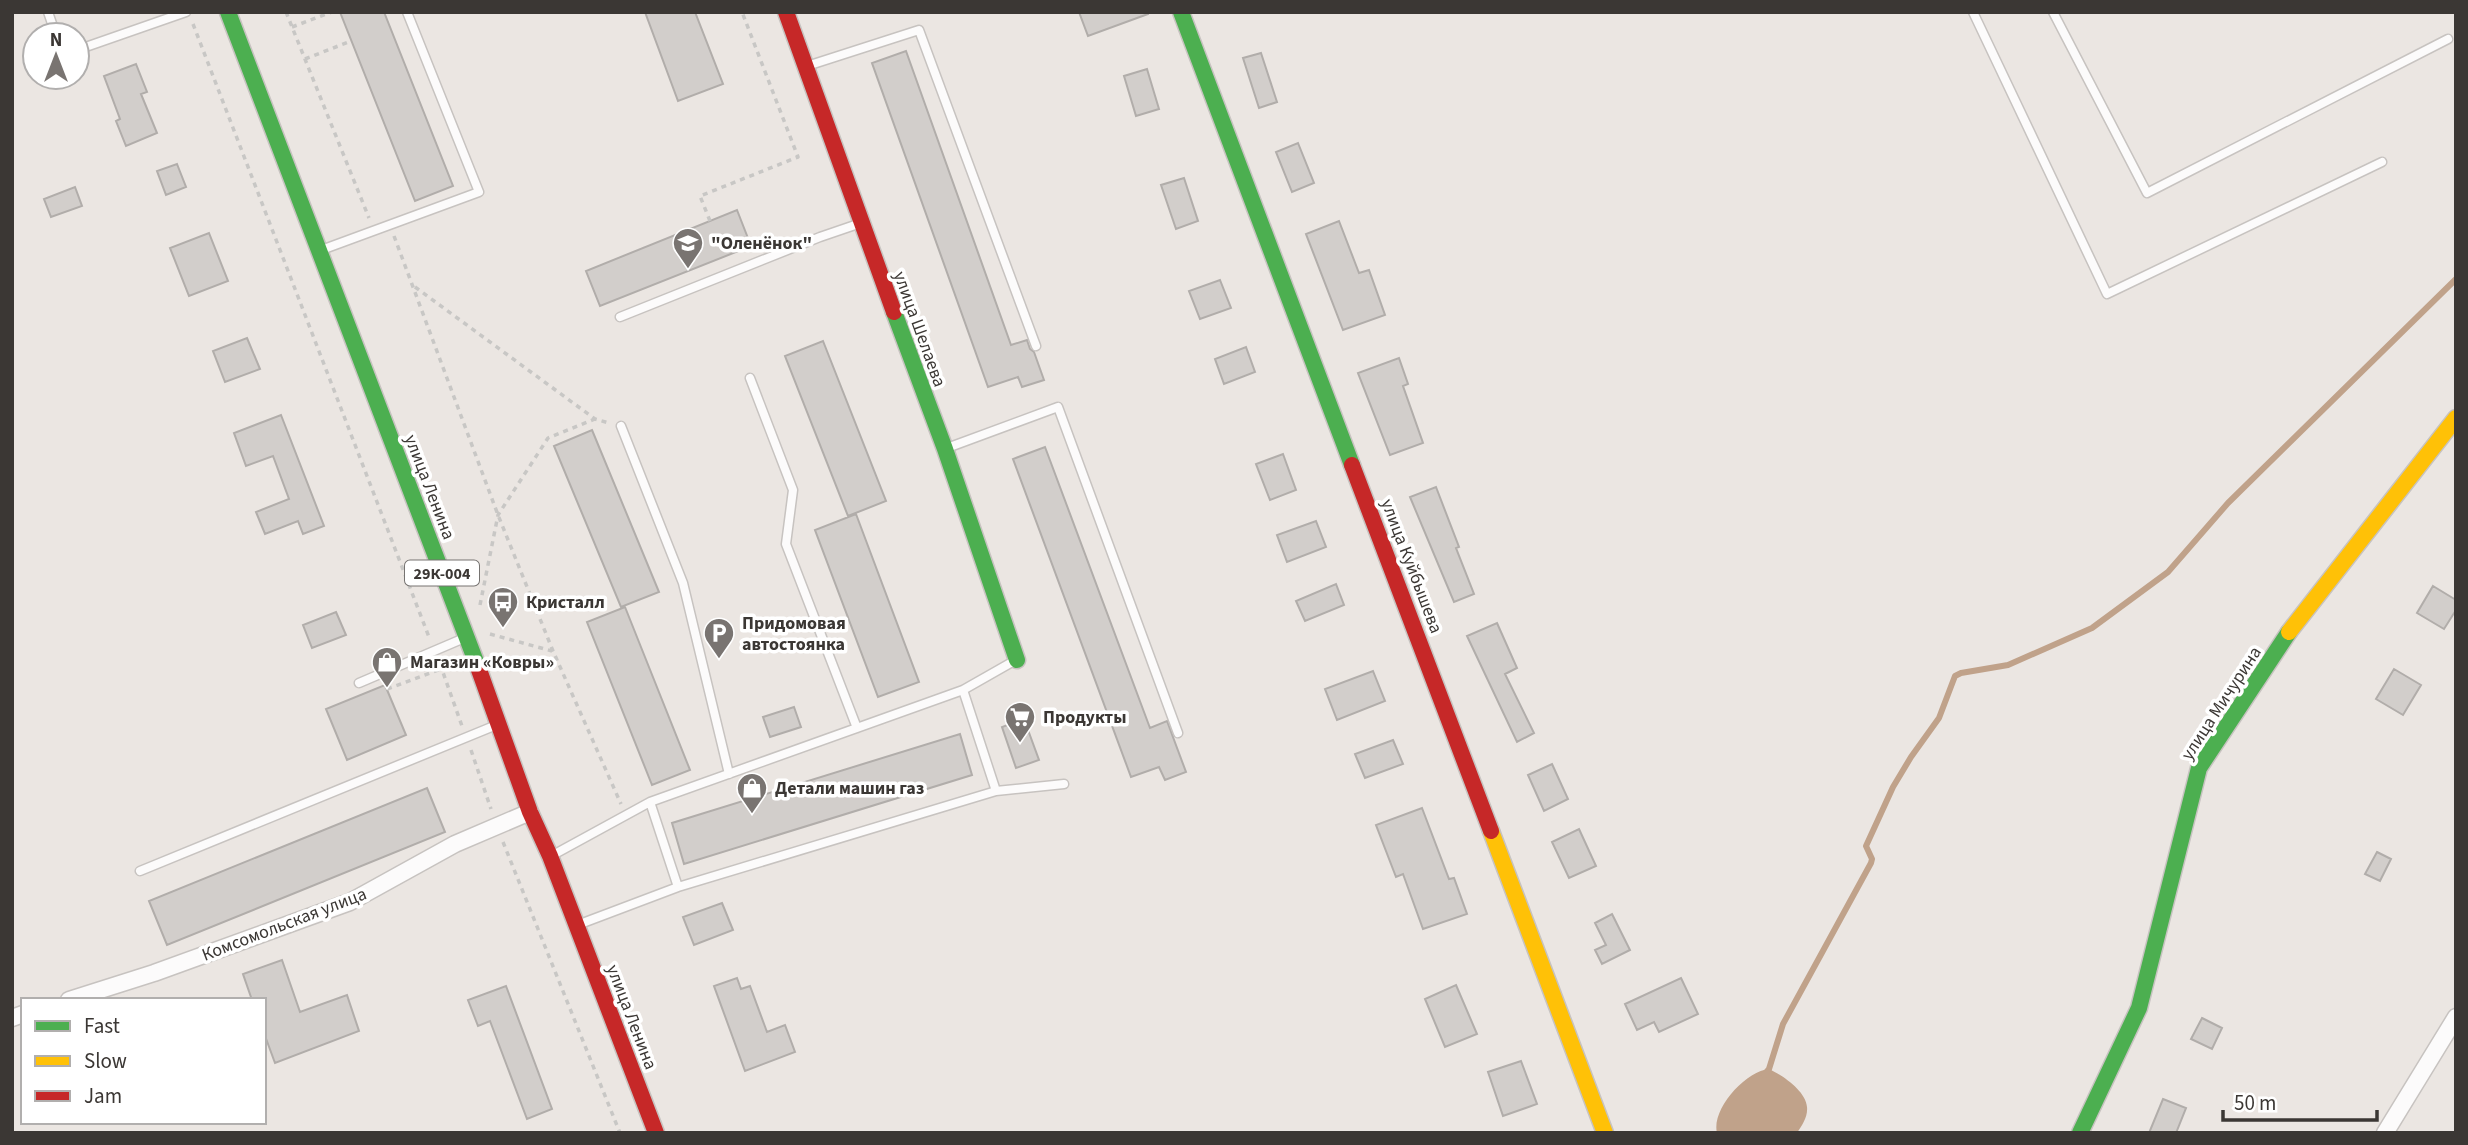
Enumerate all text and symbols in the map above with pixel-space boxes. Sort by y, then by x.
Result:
north arrow [21,21,91,91]
text: N [50,27,62,54]
school or university icon: "Оленёнок" [671,226,705,270]
place label: "Оленёнок" [711,231,812,256]
street label: улица Шелаева [887,268,952,390]
street label: улица Ленина [398,431,461,543]
street label: улица Куйбышева [1374,495,1449,637]
road number: 29К-004 [405,560,479,586]
bus stop icon: Кристалл [486,585,520,629]
place label: Кристалл [526,590,605,615]
place label: Придомовая автостоянка [742,611,846,657]
parking icon: Придомовая автостоянка [702,616,736,660]
street label: улица Мичурина [2175,642,2268,765]
shop icon: Магазин «Ковры» [370,645,404,689]
place label: Магазин «Ковры» [410,650,554,675]
supermarket icon: Продукты [1003,700,1037,744]
place label: Продукты [1043,705,1127,730]
shop icon: Детали машин газ [735,771,769,815]
place label: Детали машин газ [775,776,924,801]
street label: Комсомольская улица [198,882,370,967]
street label: улица Ленина [600,961,663,1073]
legend [21,998,266,1124]
text: Fast [84,1011,120,1041]
text: Slow [84,1046,127,1076]
scale bar [2223,1078,2377,1122]
text: Jam [84,1081,122,1111]
text: 50 m [2234,1088,2276,1118]

